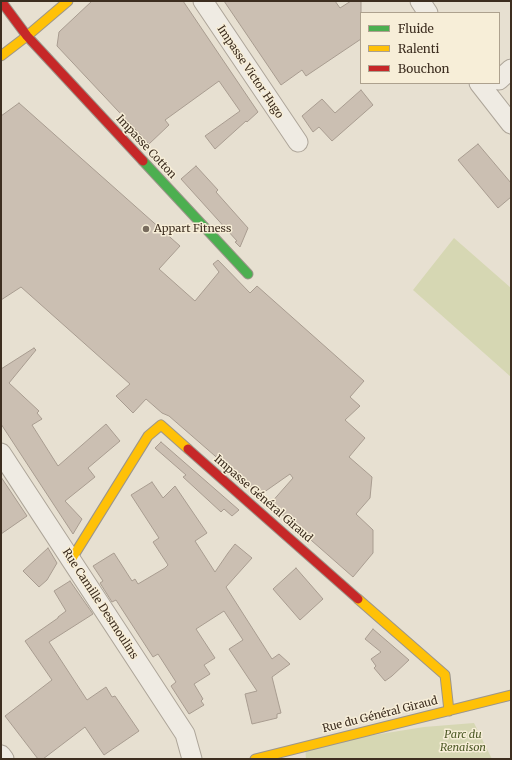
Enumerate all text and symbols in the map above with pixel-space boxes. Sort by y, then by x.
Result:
legend [360,12,500,84]
text: Fluide [398,21,434,36]
street label: Impasse Victor Hugo [214,23,286,121]
text: Ralenti [398,41,439,56]
text: Bouchon [398,61,450,76]
street label: Impasse Cotton [113,112,179,182]
place label: Appart Fitness [154,222,231,236]
marker: Appart Fitness [141,224,151,234]
street label: Impasse Général Giraud [211,453,315,545]
street label: Rue Camille Desmoulins [59,546,141,662]
street label: Rue du Général Giraud [321,694,439,736]
park label: Parc du Renaison [440,728,486,754]

